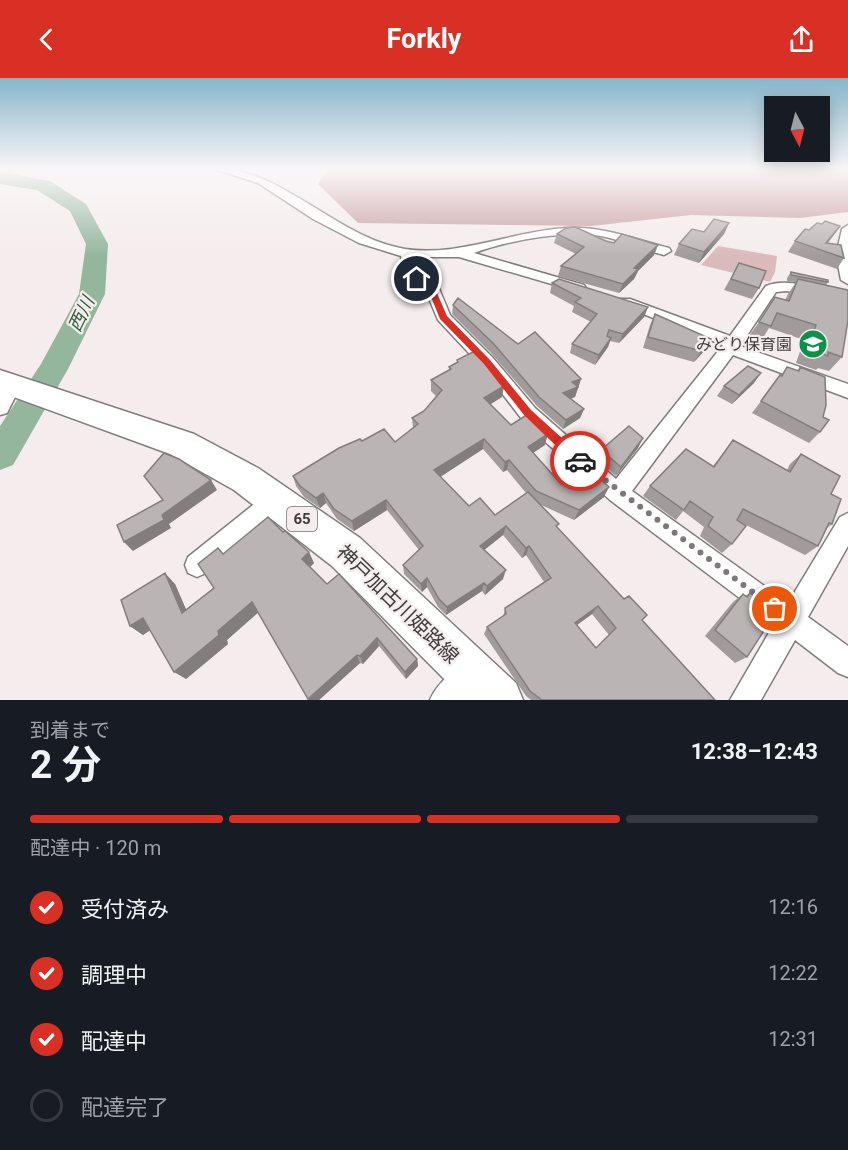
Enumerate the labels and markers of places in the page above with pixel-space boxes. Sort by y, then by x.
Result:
pin [391,253,442,304]
school or university icon: みどり保育園 [797,328,829,360]
place label: みどり保育園 [696,335,792,354]
pin [749,583,800,634]

